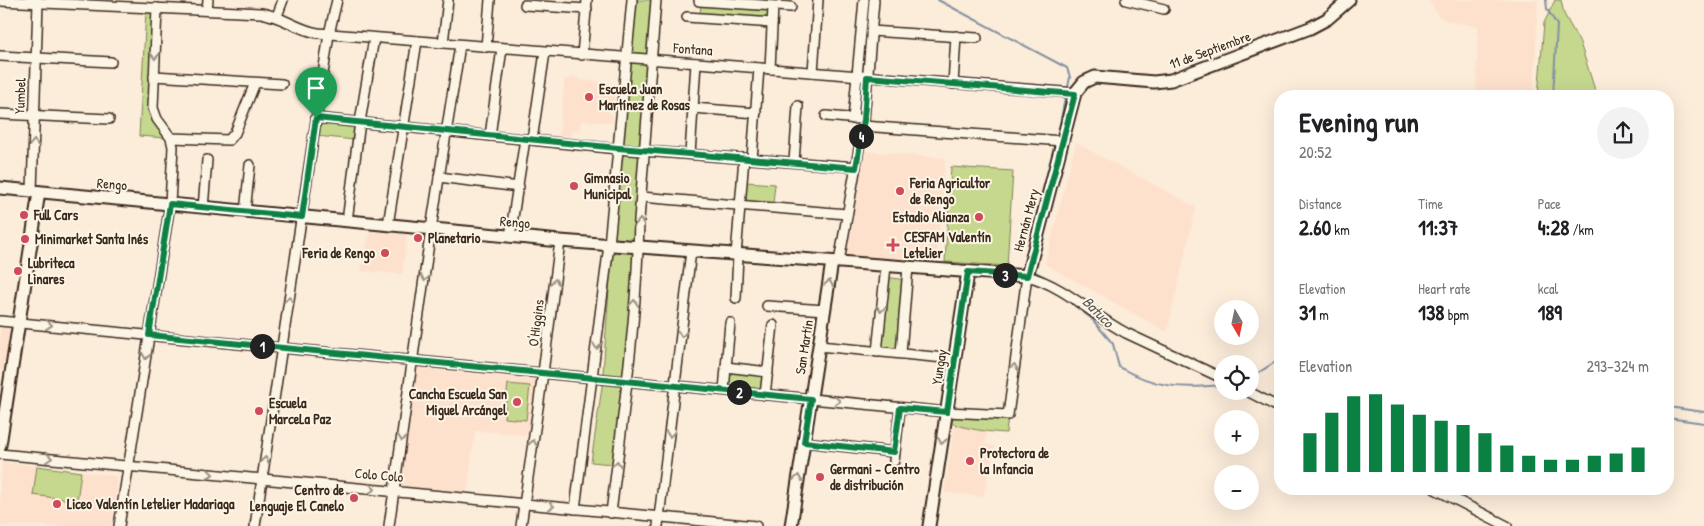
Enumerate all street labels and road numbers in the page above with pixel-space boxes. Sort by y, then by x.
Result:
street label: 11 de Septiembre [1166,26,1254,74]
street label: Fontana [672,38,714,59]
street label: Yumbel [9,77,30,114]
street label: Rengo [96,173,128,195]
street label: Hernán Mery [1008,186,1044,254]
street label: Rengo [499,211,531,233]
street label: O'Higgins [523,298,549,348]
street label: San Martín [790,318,817,376]
street label: Yungay [926,348,952,386]
street label: Colo Colo [354,463,404,486]

